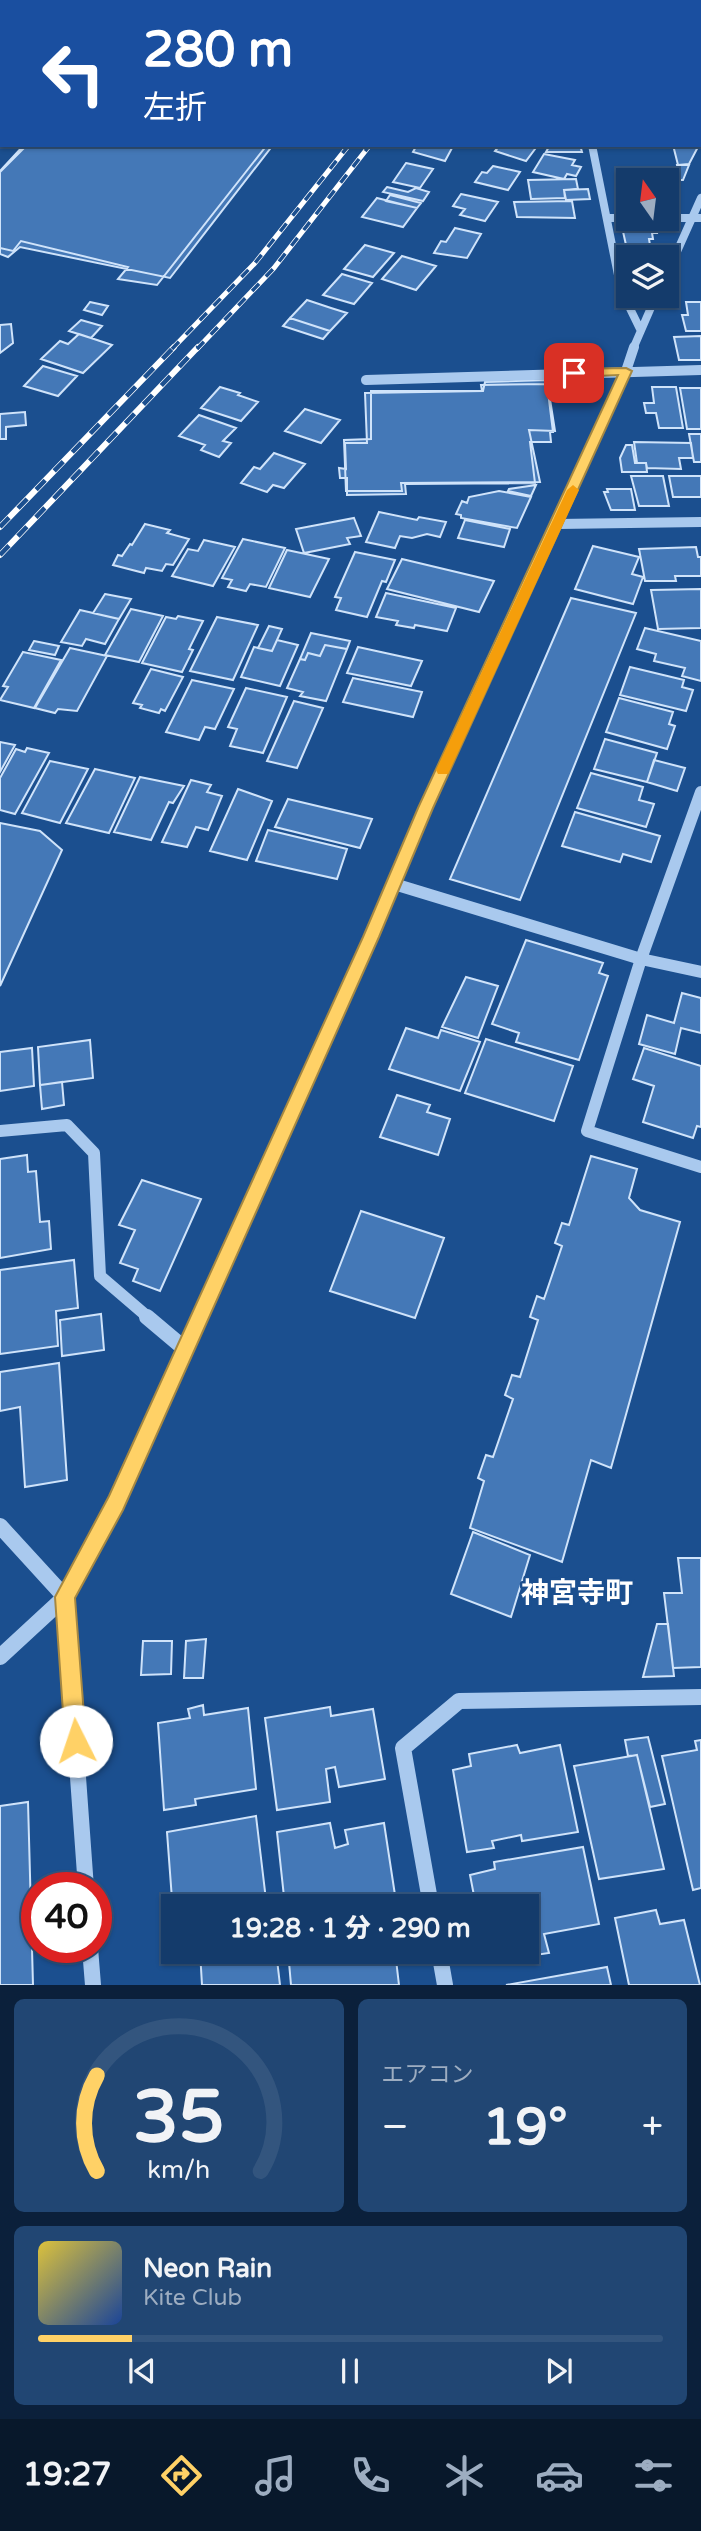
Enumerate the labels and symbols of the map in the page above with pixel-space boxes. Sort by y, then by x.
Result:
north arrow [616,168,679,231]
pin [544,343,604,403]
district label: 神宮寺町 [521,1576,633,1610]
position arrow [39,1704,113,1778]
speed limit sign: 40 [21,1872,112,1963]

